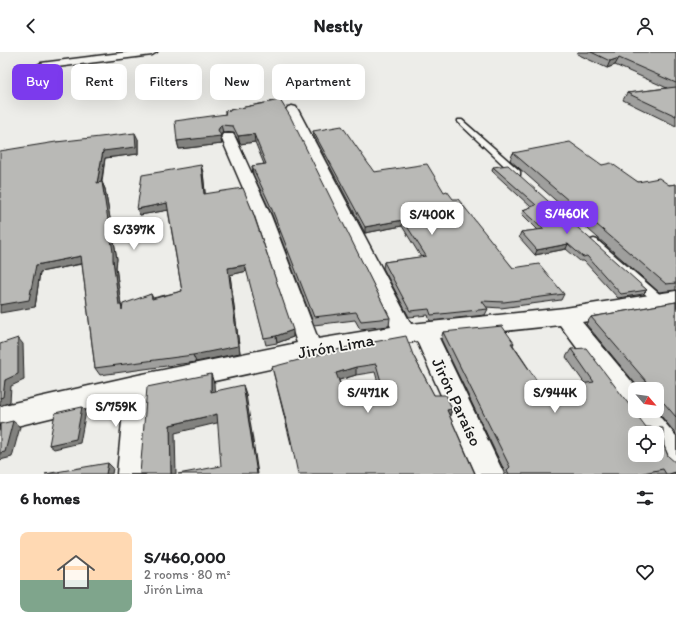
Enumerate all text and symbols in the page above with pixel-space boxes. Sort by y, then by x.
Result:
icon: back [20,15,42,37]
text: Nestly [313,15,363,37]
icon: person [634,15,656,37]
chip: Buy [12,64,63,100]
chip: Rent [71,64,127,100]
chip: Filters [135,64,202,100]
chip: New [210,64,264,100]
chip: Apartment [272,64,365,100]
pin: S/460K [534,201,600,235]
pin: S/400K [399,202,465,236]
text: S/460K [545,206,589,221]
text: S/400K [410,207,454,222]
pin: S/397K [101,217,167,251]
text: S/397K [113,222,155,237]
street label: Jirón Lima [296,329,376,363]
street label: Jirón Paraíso [428,355,486,449]
pin: S/471K [335,380,401,414]
pin: S/944K [522,380,588,414]
north arrow [628,382,664,418]
map controls [628,382,664,462]
text: S/471K [347,385,389,400]
text: S/944K [533,385,577,400]
pin: S/759K [83,394,149,428]
text: S/759K [95,399,137,414]
button: locate [628,426,664,462]
icon: filters [634,487,656,509]
text: 6 homes [20,488,80,508]
text: S/460,000 [144,547,226,567]
icon: home [52,548,100,596]
icon: heart [634,561,656,583]
text: 2 rooms · 80 m² [144,567,231,582]
text: Jirón Lima [144,582,203,597]

